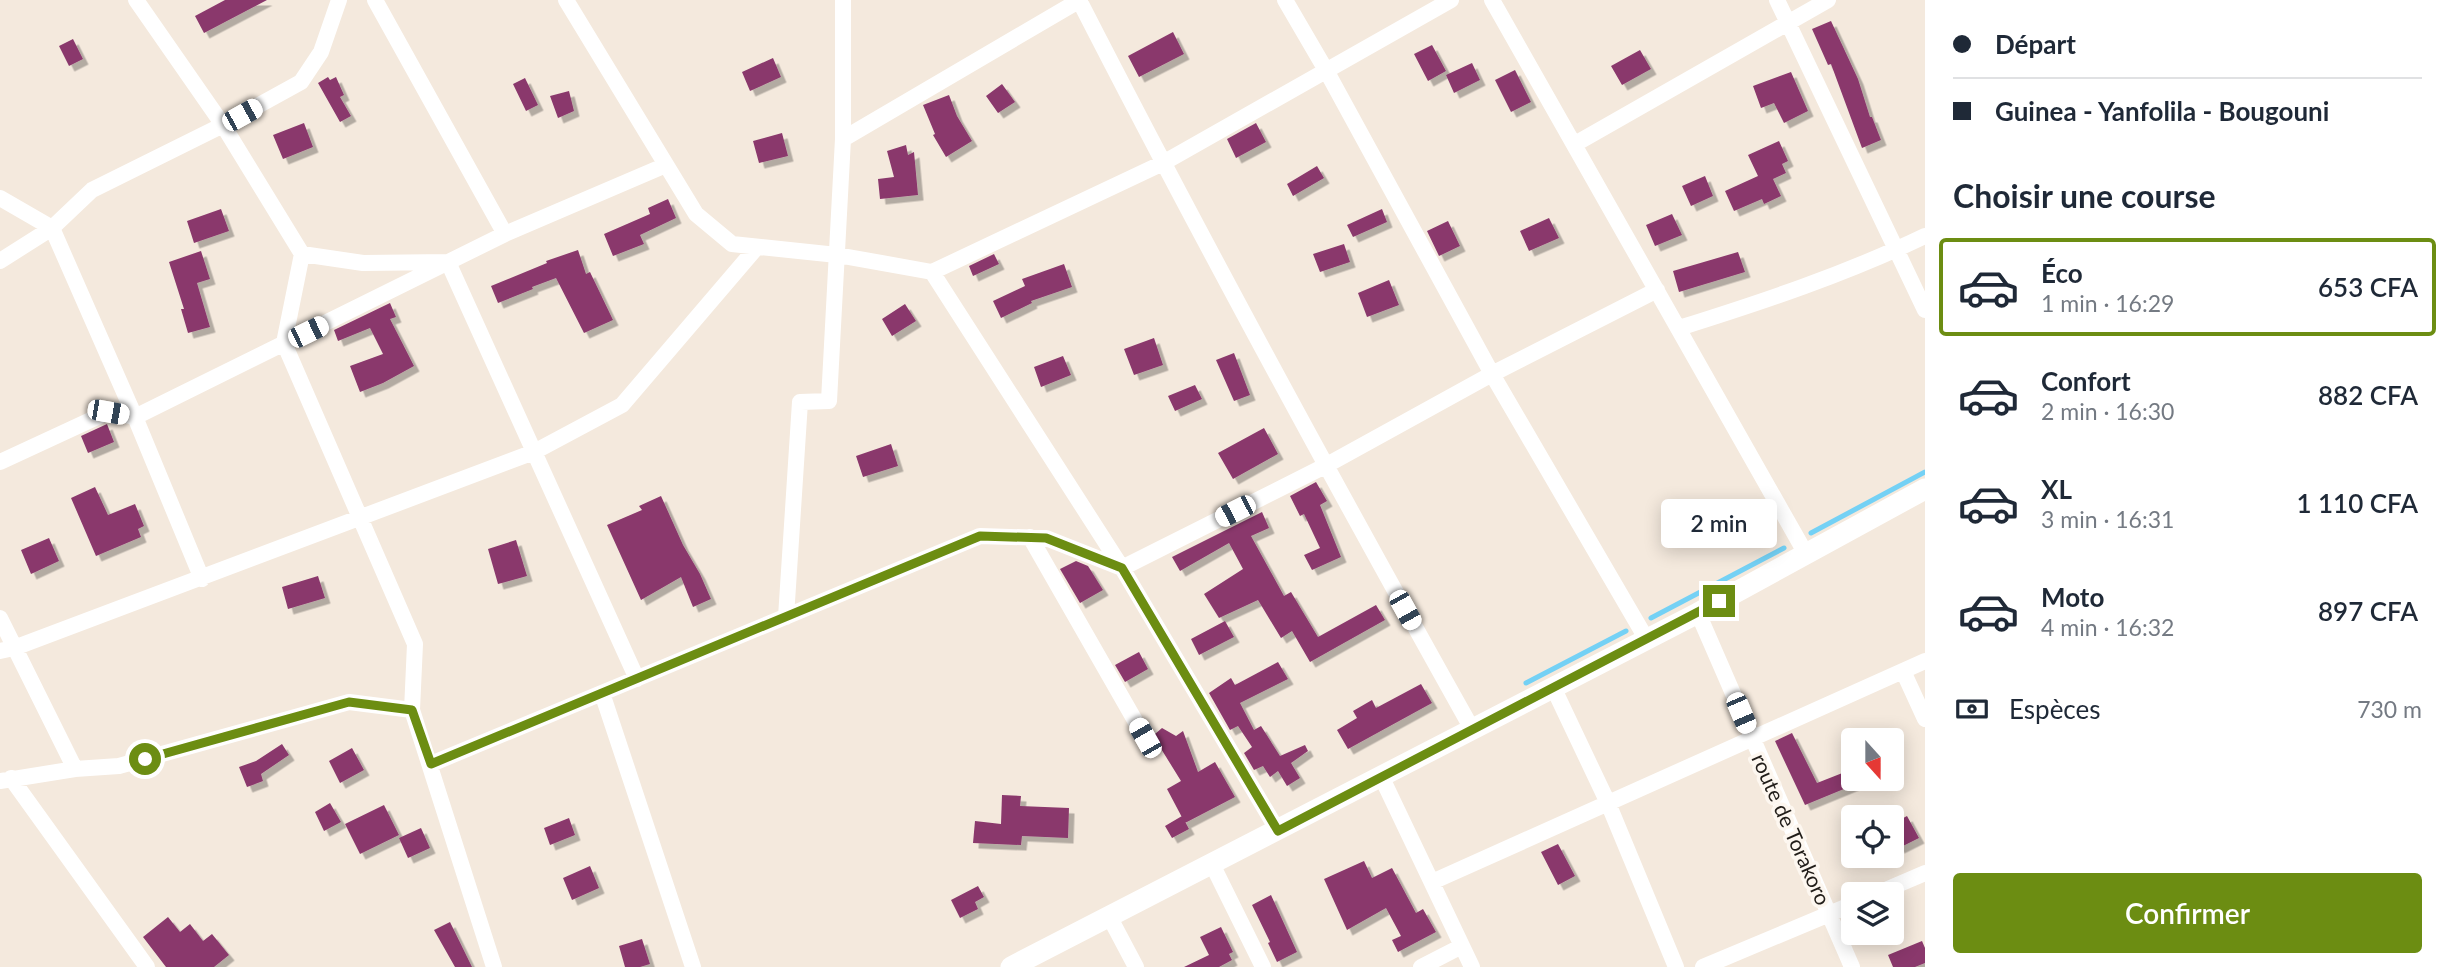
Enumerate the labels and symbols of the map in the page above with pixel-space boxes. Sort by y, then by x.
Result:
car [219,96,266,134]
car [285,313,332,351]
car [86,398,131,426]
car [1212,492,1259,530]
callout: 2 min [1661,500,1777,548]
route end [1703,585,1735,617]
car [1386,587,1425,633]
car [1724,690,1759,736]
car [1126,715,1165,761]
north arrow [1841,728,1904,791]
route start [129,743,161,775]
street label: route de Torakoro [1747,749,1837,909]

